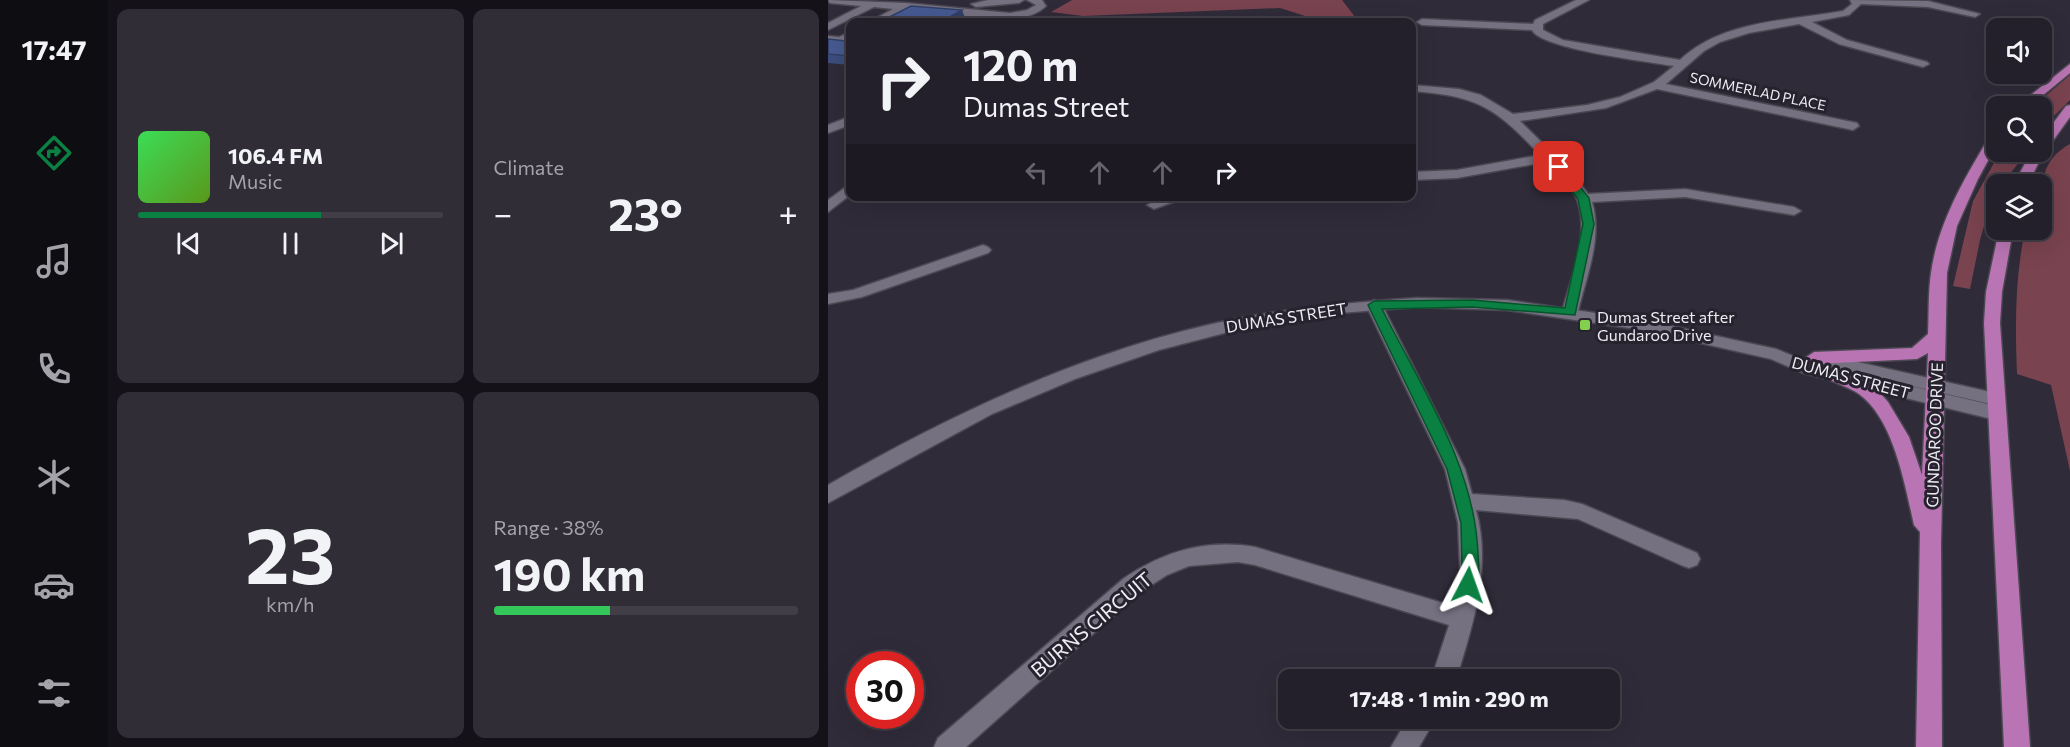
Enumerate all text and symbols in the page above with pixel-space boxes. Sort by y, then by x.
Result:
map controls [1986,18,2052,240]
button: sound [1986,18,2052,84]
text: 17:47 [21,33,87,66]
text: 120 m [963,38,1078,90]
icon: right [864,42,942,120]
street label: SOMMERLAD PLACE [1688,68,1828,114]
text: Dumas Street [963,90,1129,123]
button: search [1986,96,2052,162]
icon: directions [33,132,75,174]
pin [1533,141,1584,192]
text: 106.4 FM [228,142,323,169]
icon: arrive [1542,150,1575,183]
text: Climate [494,155,564,179]
icon: left [1020,156,1053,189]
icon: ahead [1083,156,1116,189]
icon: ahead [1146,156,1179,189]
icon: right [1209,156,1242,189]
text: Music [228,169,282,193]
button: layers [1986,174,2052,240]
text: 23° [608,185,683,240]
text: − [494,192,512,233]
text: + [779,192,798,233]
icon: previous [172,227,205,260]
icon: pause [274,227,307,260]
icon: next [375,227,408,260]
icon: music [33,240,75,282]
street label: DUMAS STREET [1225,298,1347,336]
place label: Dumas Street after Gundaroo Drive [1597,307,1735,344]
marker: Dumas Street after Gundaroo Drive [1578,318,1592,332]
icon: phone [33,348,75,390]
street label: DUMAS STREET [1790,352,1912,402]
street label: GUNDAROO DRIVE [1922,362,1946,508]
icon: climate [33,456,75,498]
text: 23 [245,505,335,600]
text: Range · 38% [494,515,604,539]
text: 190 km [494,545,645,600]
position arrow [1436,553,1500,617]
icon: car [33,564,75,606]
street label: BURNS CIRCUIT [1026,566,1157,682]
text: km/h [266,592,315,616]
speed limit sign: 30 [846,651,924,729]
icon: filters [33,672,75,714]
text: 17:48 · 1 min · 290 m [1349,685,1549,712]

